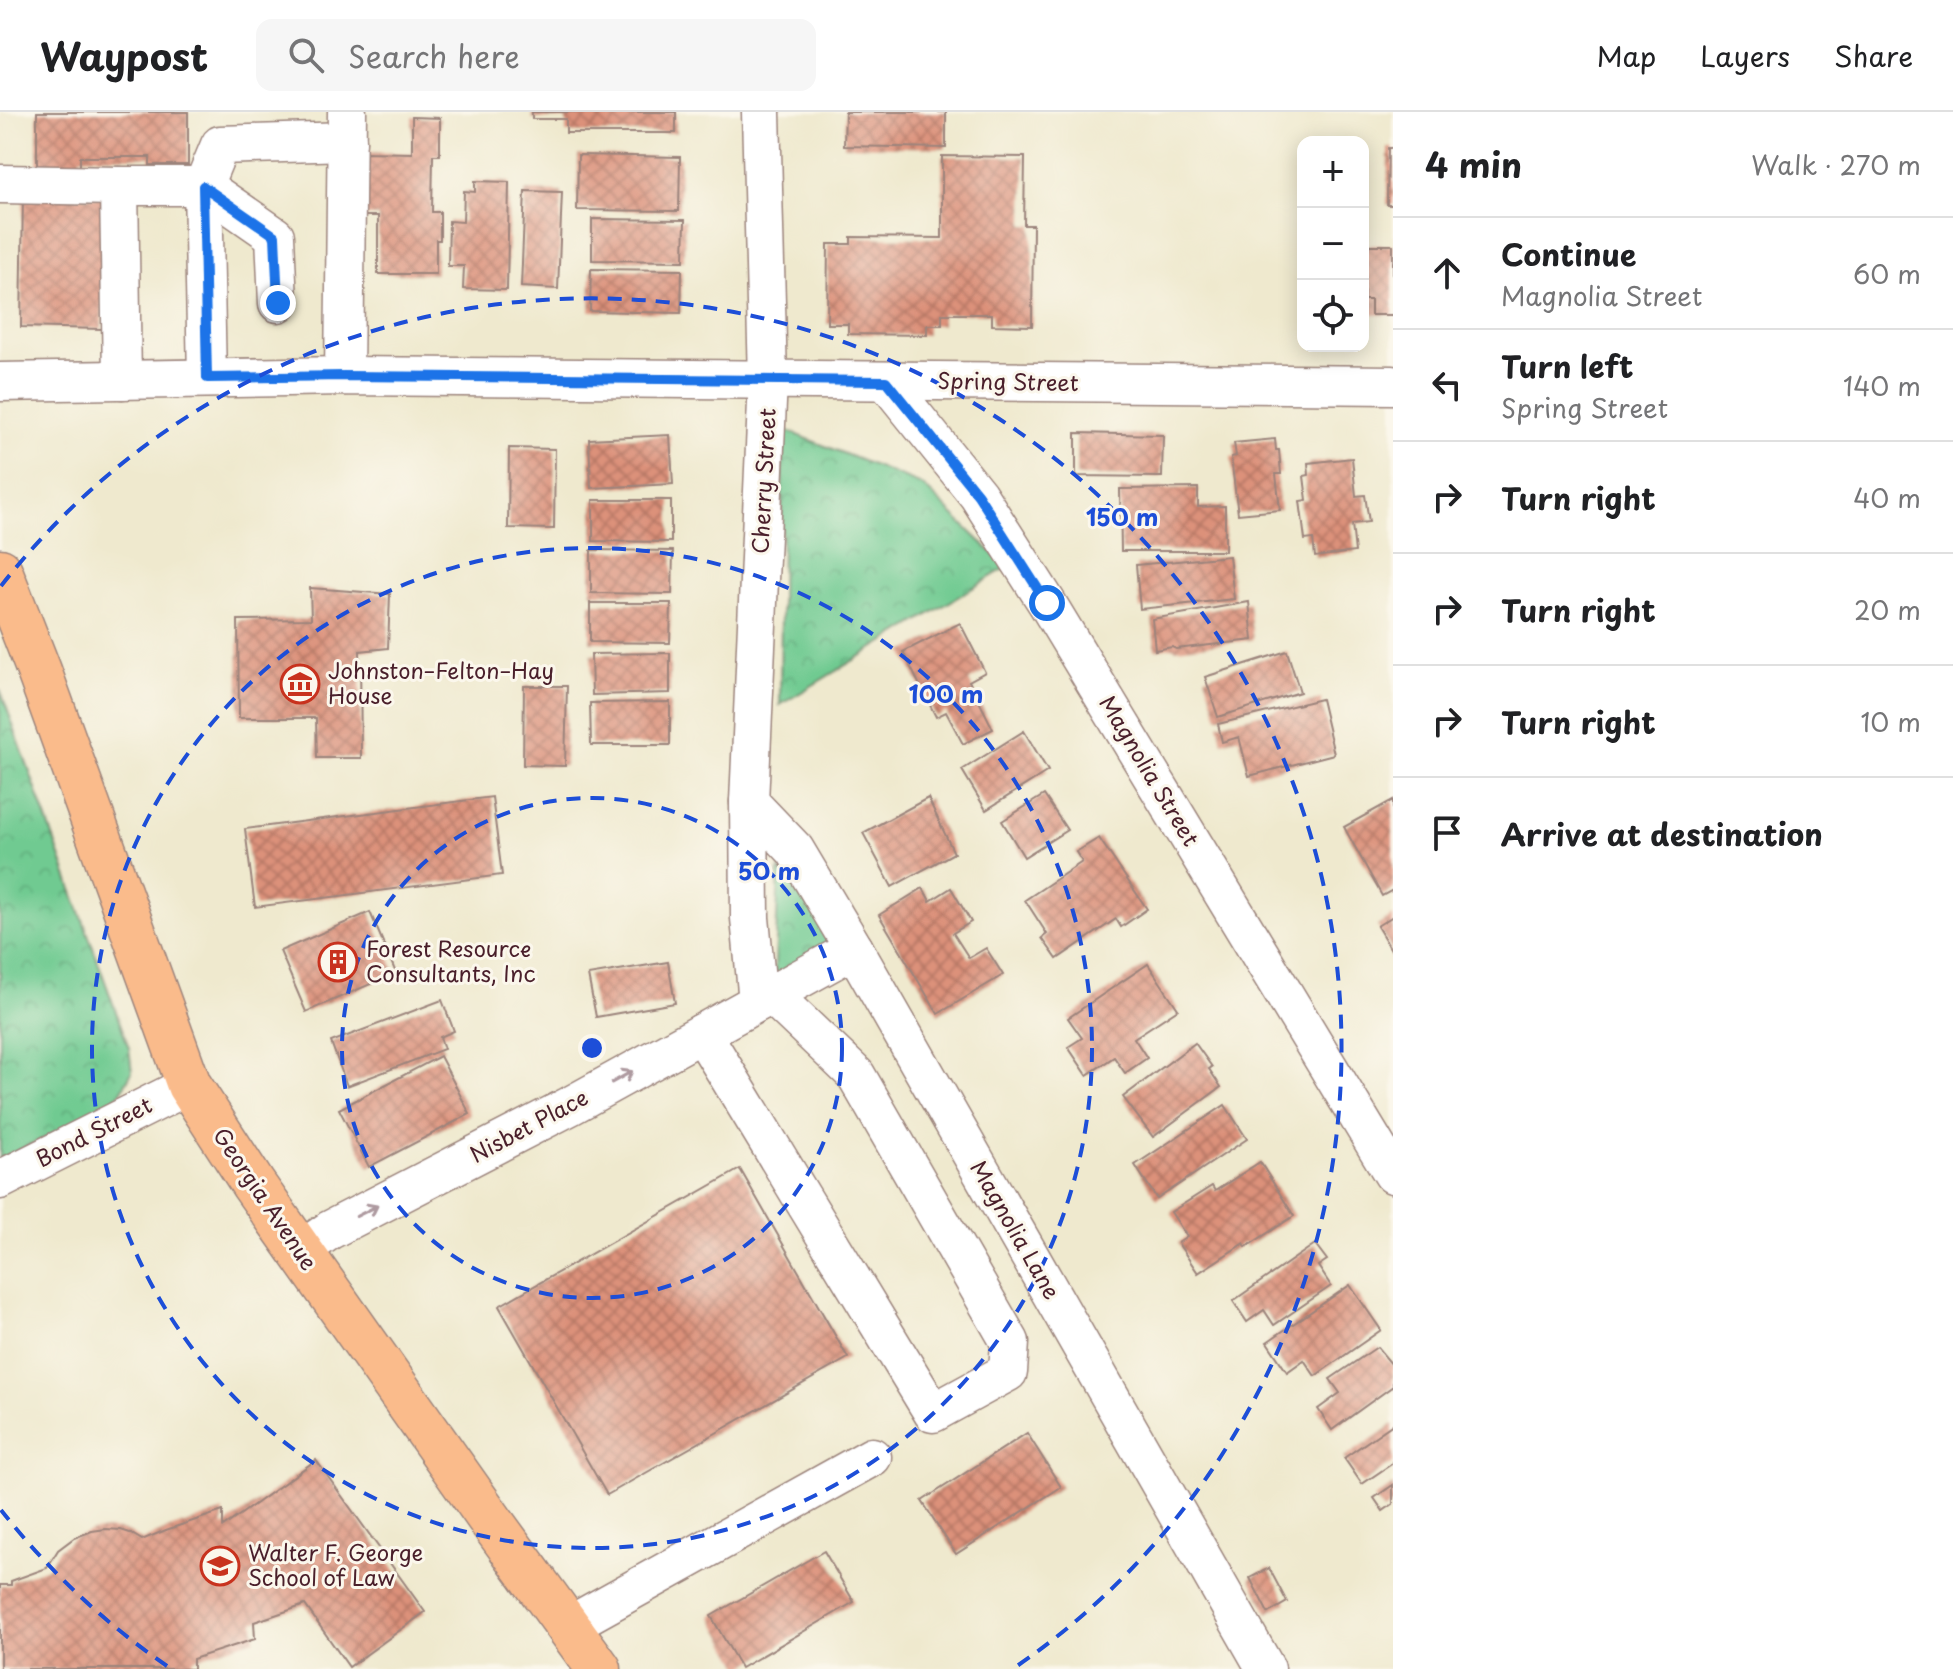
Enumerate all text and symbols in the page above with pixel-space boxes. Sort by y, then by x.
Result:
search box [256,19,816,91]
text: Waypost [40,27,208,84]
icon: search [284,33,328,77]
text: Search here [348,33,520,78]
text: Map [1596,34,1656,77]
text: Layers [1700,34,1790,77]
text: Share [1834,34,1913,77]
map controls [1297,136,1369,352]
button: + [1297,136,1369,208]
text: 4 min [1425,138,1522,190]
text: Walk · 270 m [1751,145,1921,184]
button: − [1297,208,1369,280]
text: Continue [1501,231,1636,276]
icon: ahead [1425,251,1469,295]
text: 60 m [1853,254,1921,293]
text: Magnolia Street [1501,276,1702,315]
button: locate [1297,280,1369,352]
route end [260,285,296,321]
text: Turn left [1501,343,1633,388]
street label: Spring Street [937,363,1079,398]
icon: left [1425,363,1469,407]
text: 140 m [1843,366,1921,405]
text: Spring Street [1501,388,1668,427]
street label: Cherry Street [742,407,783,555]
icon: right [1425,475,1469,519]
text: Turn right [1501,475,1656,520]
text: 40 m [1853,478,1921,517]
text: 150 m [1086,498,1158,534]
route start [1029,585,1065,621]
icon: right [1425,587,1469,631]
text: Turn right [1501,587,1656,632]
text: 20 m [1854,590,1921,629]
place label: Johnston–Felton–Hay House [328,653,554,711]
museum icon: Johnston–Felton–Hay House [279,663,321,705]
text: 100 m [909,675,983,711]
street label: Magnolia Street [1092,689,1208,852]
icon: right [1425,699,1469,743]
text: Turn right [1501,699,1656,744]
text: 10 m [1860,702,1921,741]
icon: arrive [1425,811,1469,855]
text: Arrive at destination [1501,811,1823,856]
text: 50 m [738,852,800,888]
place label: Forest Resource Consultants, Inc [366,931,536,989]
building icon: Forest Resource Consultants, Inc [317,941,359,983]
centre of rings [578,1034,606,1062]
one-way arrow [610,1069,633,1085]
street label: Nisbet Place [463,1080,593,1170]
street label: Bond Street [29,1087,157,1174]
street label: Georgia Avenue [206,1120,326,1276]
street label: Magnolia Lane [963,1154,1069,1305]
one-way arrow [355,1202,379,1218]
place label: Walter F. George School of Law [248,1535,423,1593]
school or university icon: Walter F. George School of Law [199,1545,241,1587]

